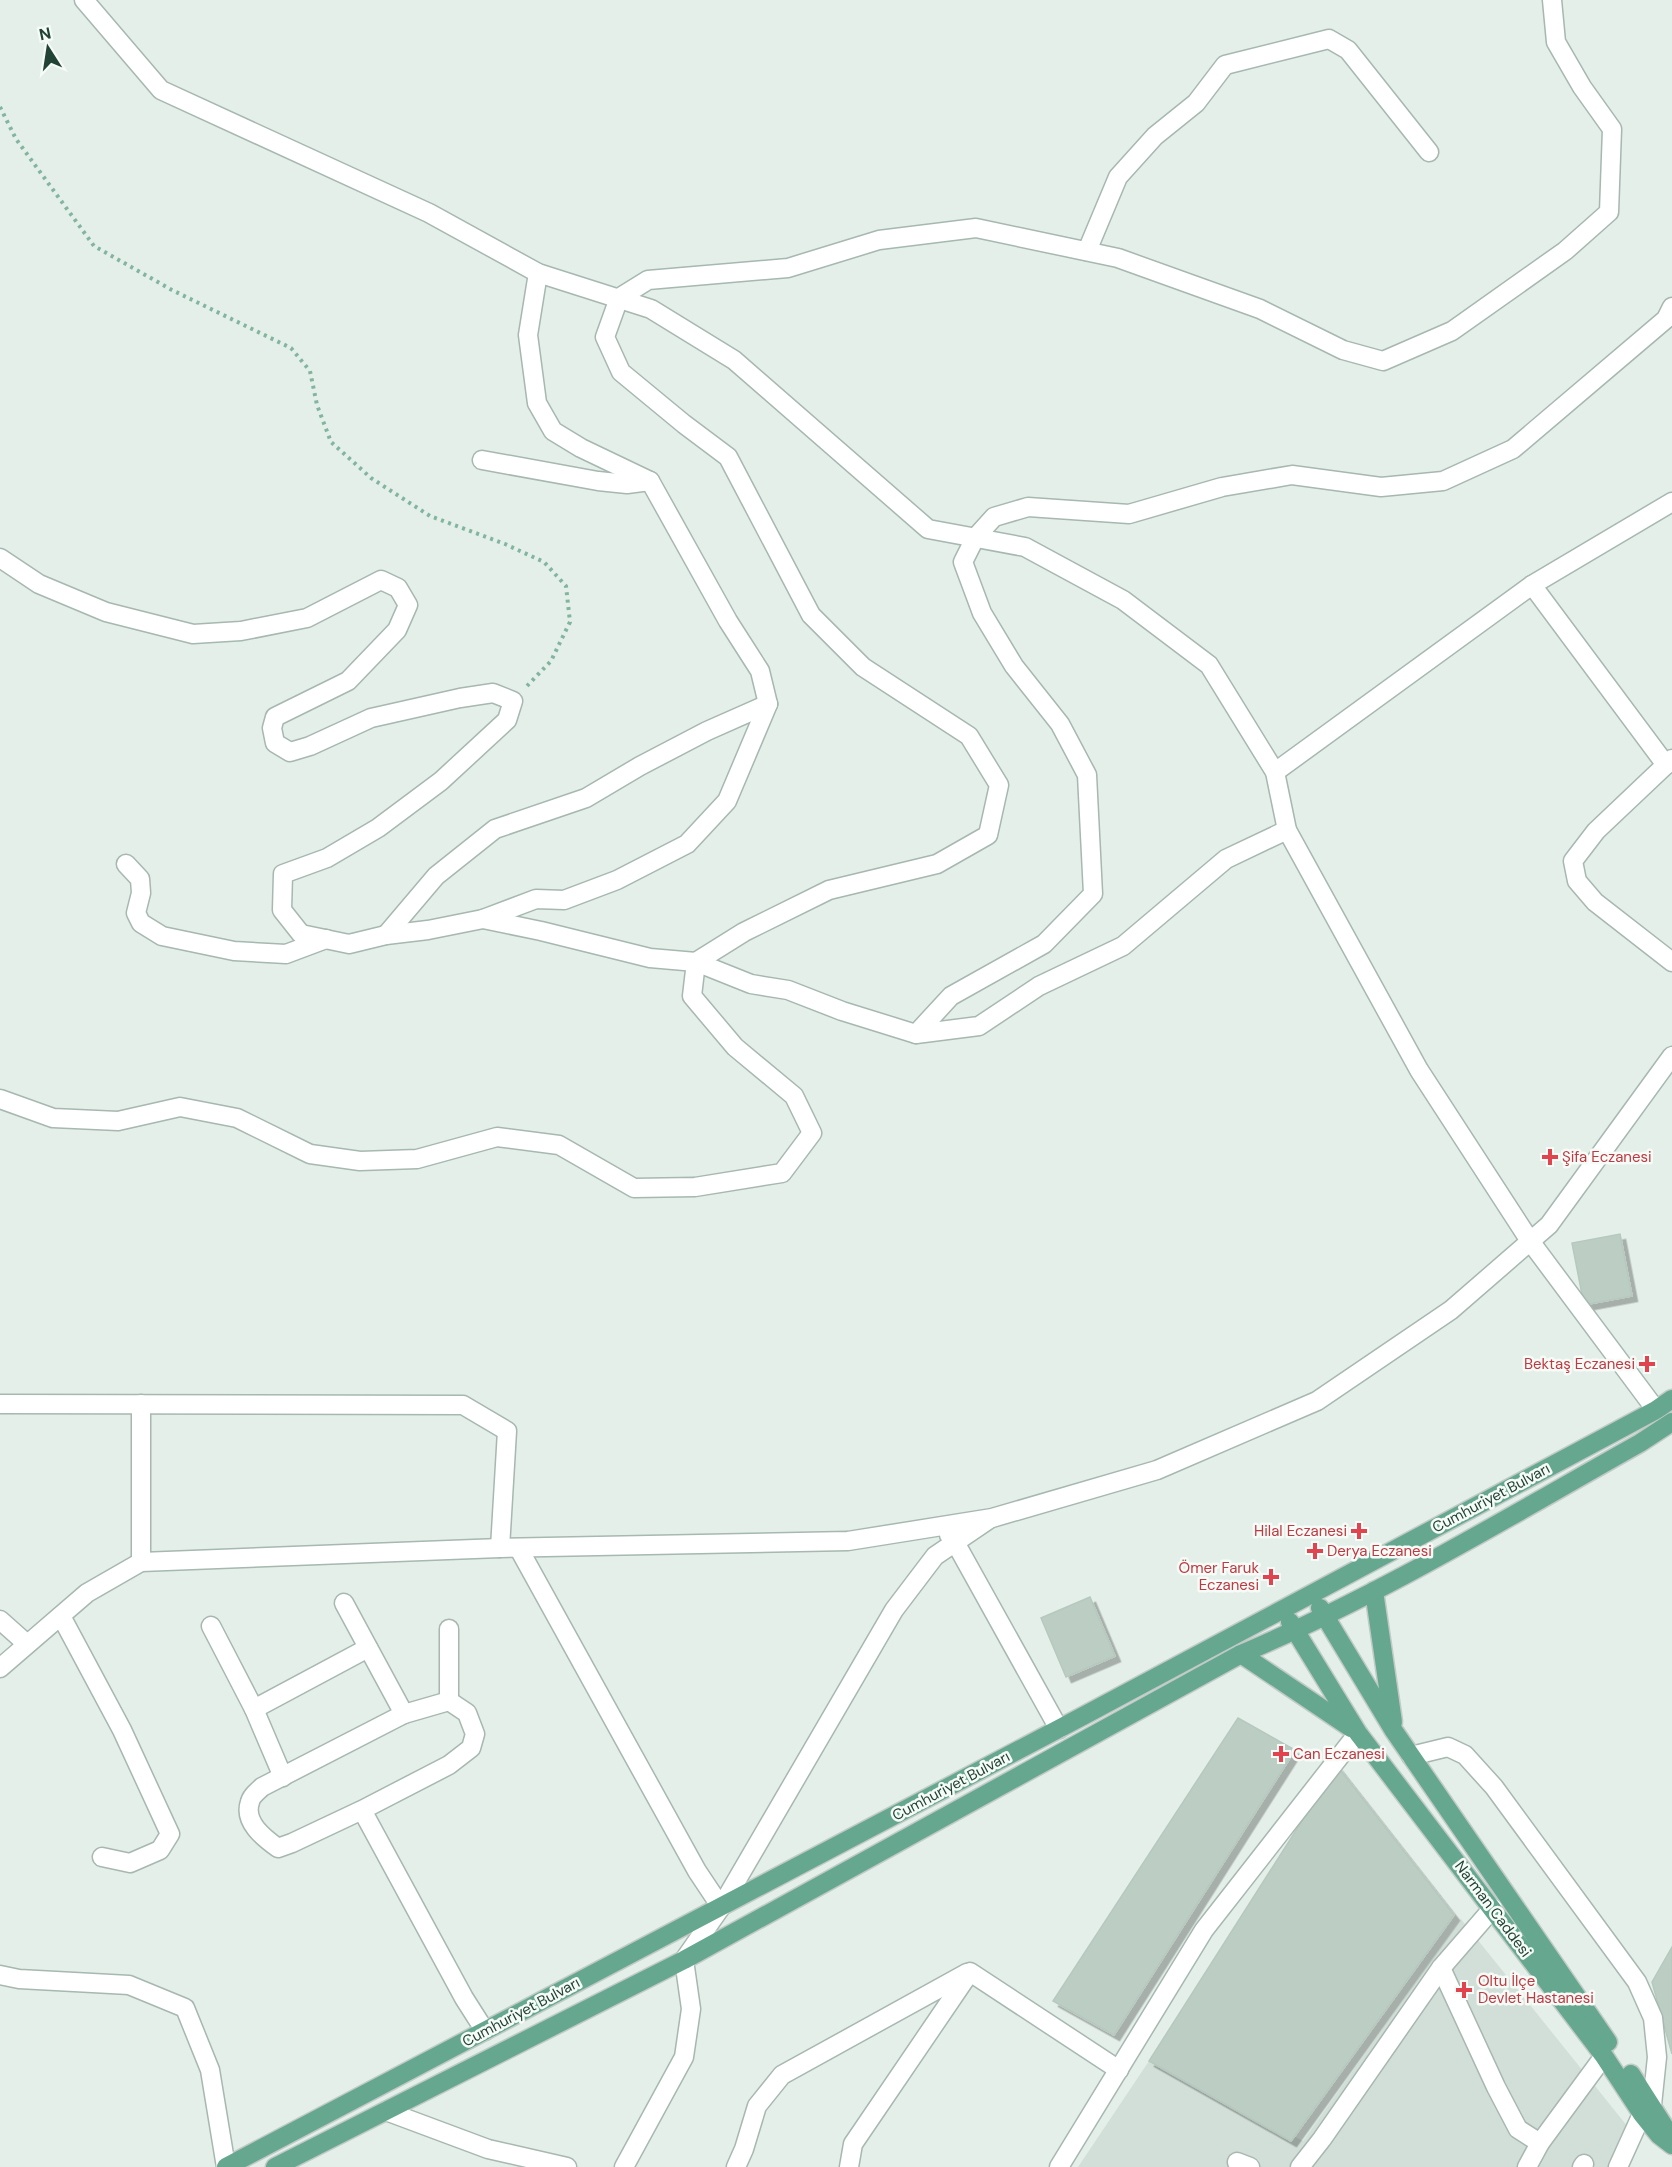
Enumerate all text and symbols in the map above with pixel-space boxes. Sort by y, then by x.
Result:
north arrow [18,18,78,78]
text: N [37,22,53,45]
place label: Şifa Eczanesi [1562,1147,1652,1167]
marker: Şifa Eczanesi [1543,1150,1557,1164]
place label: Bektaş Eczanesi [1524,1354,1635,1374]
marker: Bektaş Eczanesi [1640,1357,1654,1371]
street label: Cumhuriyet Bulvarı [1429,1459,1553,1537]
place label: Hilal Eczanesi [1254,1521,1347,1541]
marker: Hilal Eczanesi [1352,1524,1366,1538]
place label: Derya Eczanesi [1327,1541,1432,1561]
marker: Derya Eczanesi [1308,1544,1322,1558]
place label: Ömer Faruk Eczanesi [1179,1558,1259,1595]
marker: Ömer Faruk Eczanesi [1264,1570,1278,1584]
place label: Can Eczanesi [1293,1744,1385,1764]
street label: Cumhuriyet Bulvarı [889,1747,1013,1825]
marker: Can Eczanesi [1274,1747,1288,1761]
street label: Narman Caddesi [1450,1857,1536,1961]
place label: Oltu İlçe Devlet Hastanesi [1478,1971,1594,2008]
street label: Cumhuriyet Bulvarı [459,1973,583,2051]
marker: Oltu İlçe Devlet Hastanesi [1455,1981,1473,1999]

